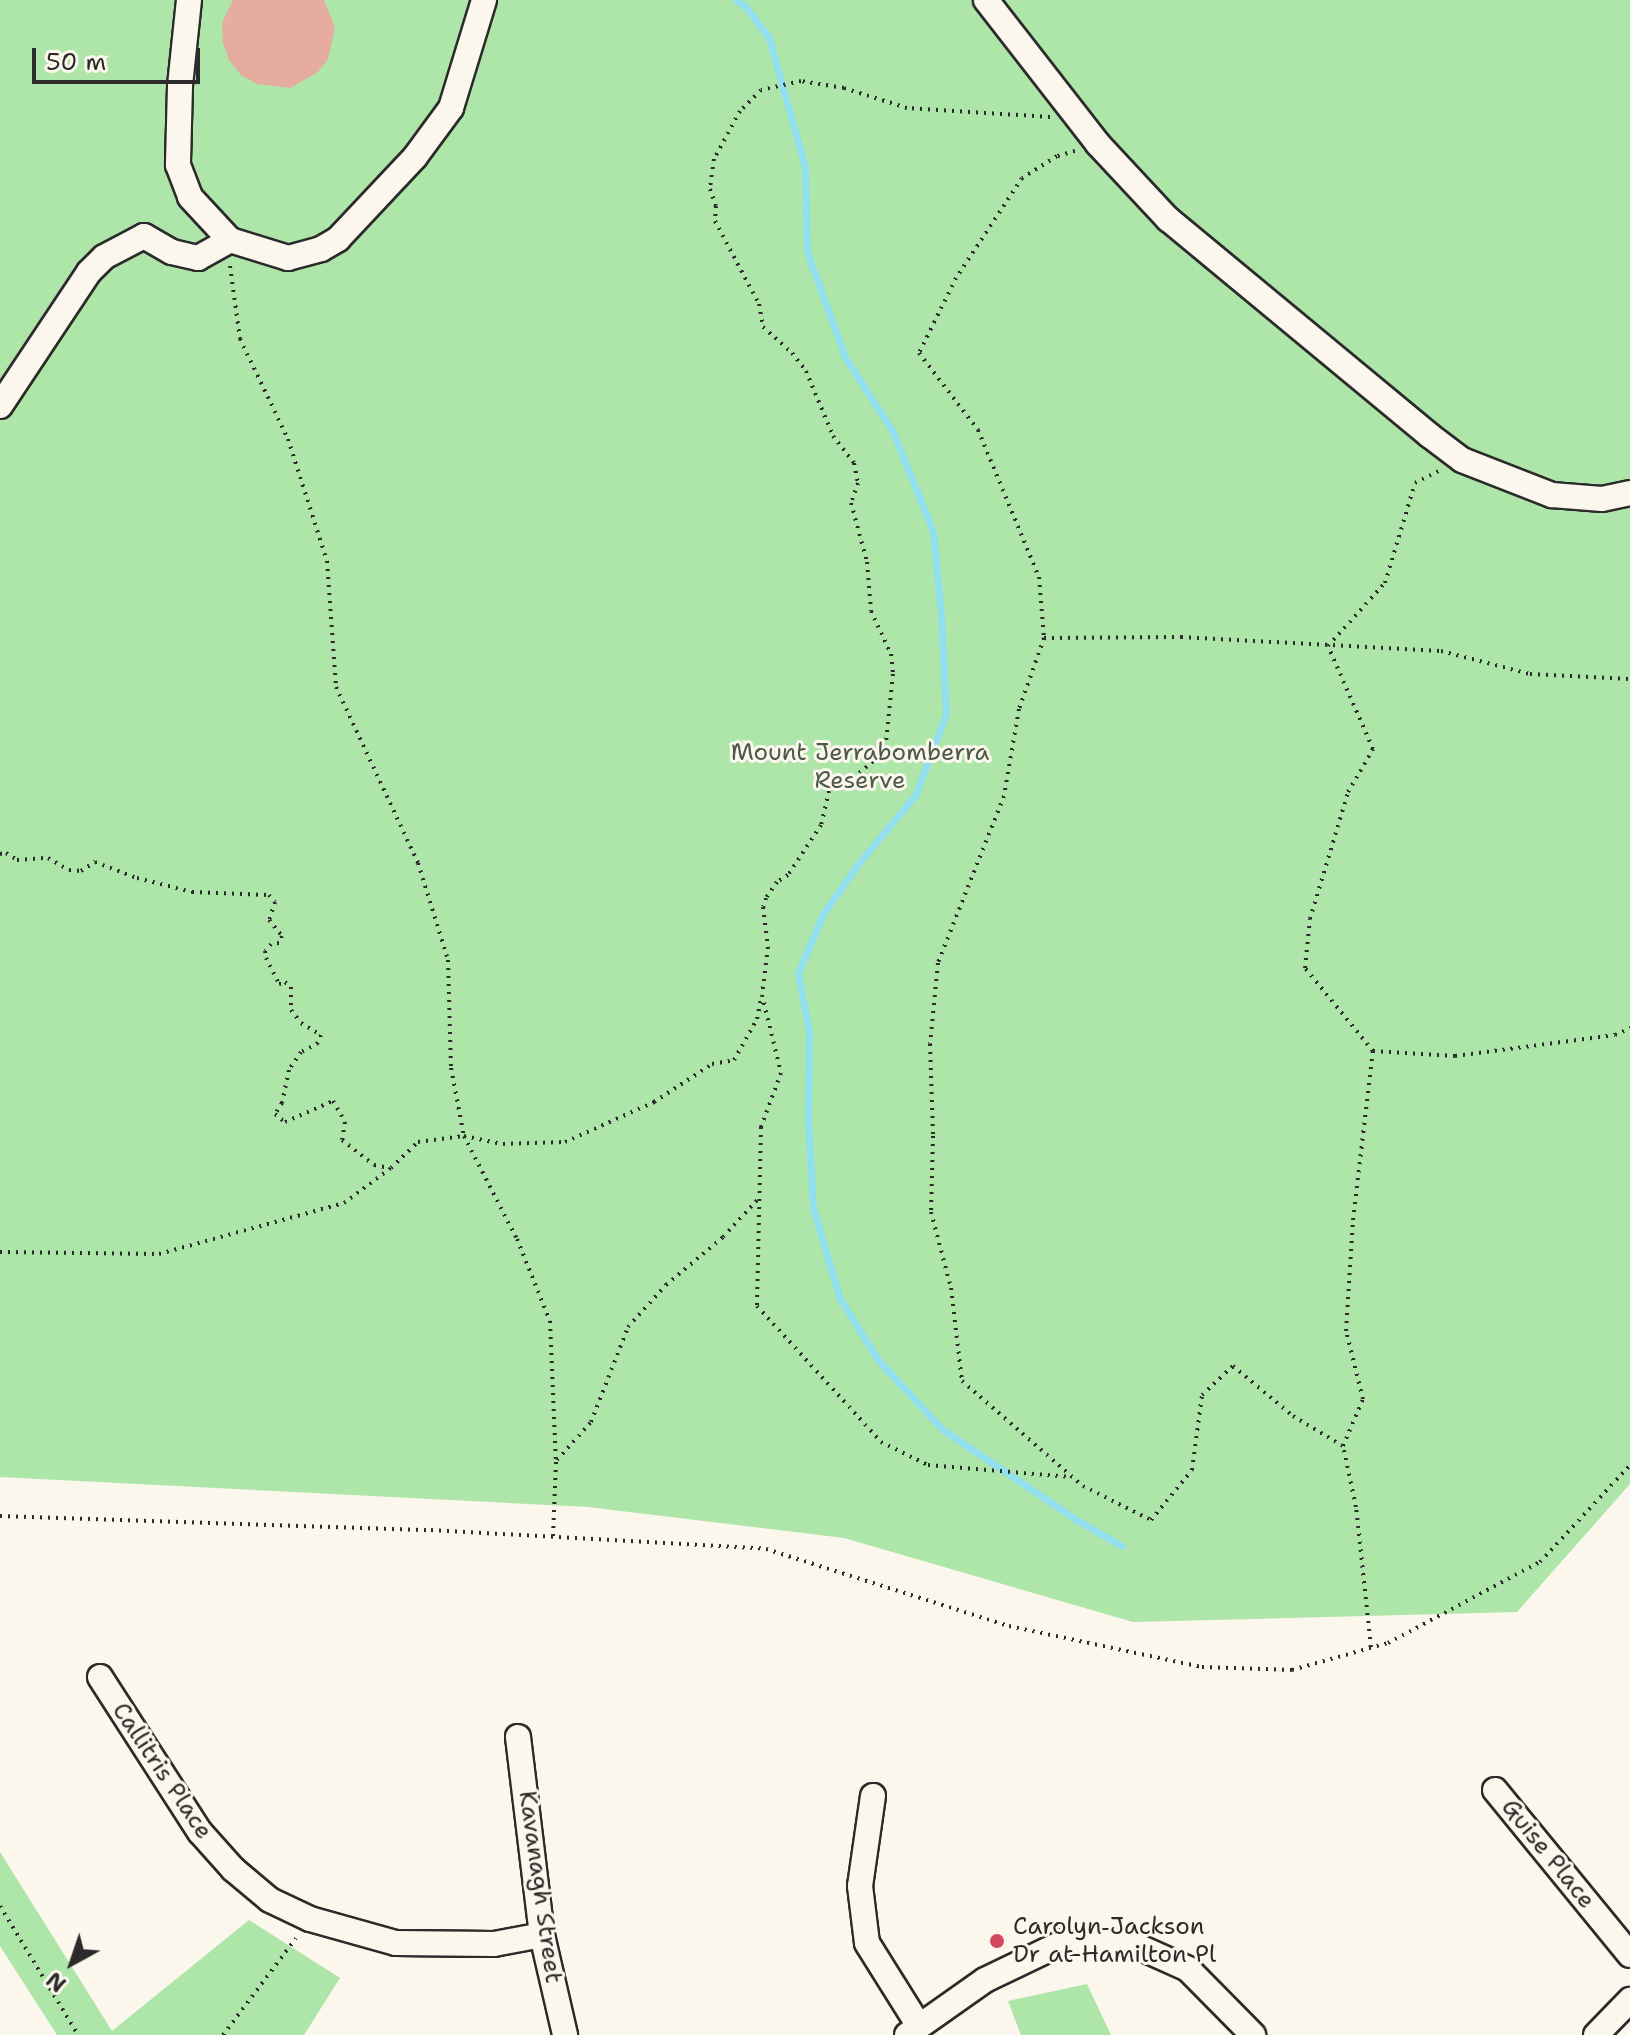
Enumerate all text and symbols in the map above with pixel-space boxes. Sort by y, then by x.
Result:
scale bar [36,32,204,82]
text: 50 m [46,46,106,78]
park label: Mount Jerrabomberra Reserve [731,739,989,795]
street label: Callitris Place [106,1697,218,1845]
street label: Kavanagh Street [512,1789,568,1985]
street label: Guise Place [1495,1793,1601,1915]
place label: Carolyn Jackson Dr at Hamilton Pl [1013,1913,1216,1969]
north arrow [32,1923,112,2003]
marker: Carolyn Jackson Dr at Hamilton Pl [988,1932,1006,1950]
text: N [40,1965,72,1998]

